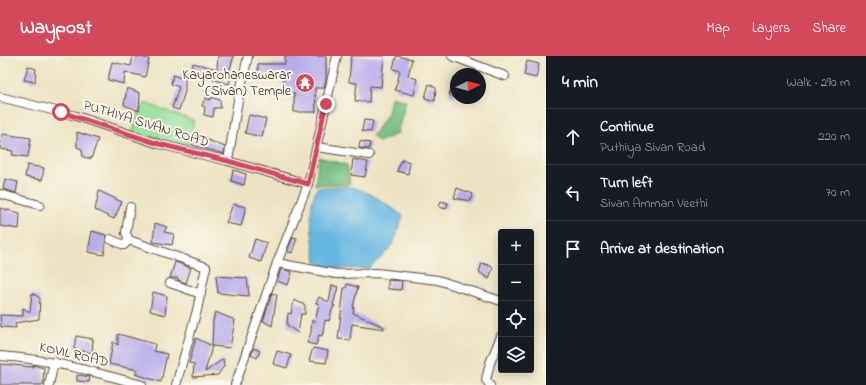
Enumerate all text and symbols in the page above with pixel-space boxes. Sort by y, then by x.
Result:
text: Waypost [20,15,92,42]
text: Map [706,18,730,39]
text: Layers [752,18,790,39]
text: Share [812,18,846,39]
place label: Kayarohaneswarar (Sivan) Temple [183,65,292,102]
north arrow [450,68,486,104]
text: 4 min [562,70,598,95]
temple icon: Kayarohaneswarar (Sivan) Temple [294,72,316,94]
text: Walk · 290 m [786,73,850,92]
street label: PUTHIYA SIVAN ROAD [81,95,211,153]
route end [317,95,335,113]
route start [52,103,70,121]
text: Continue [600,116,654,138]
icon: ahead [562,126,584,148]
text: 220 m [818,127,850,146]
text: Puthiya Sivan Road [600,138,705,157]
text: Turn left [600,172,653,194]
icon: left [562,182,584,204]
text: 70 m [826,183,850,202]
text: Sivan Amman Veethi [600,194,708,213]
map controls [498,229,534,373]
button: + [498,229,534,265]
icon: arrive [562,238,584,260]
text: Arrive at destination [600,238,724,260]
button: − [498,265,534,301]
button: locate [498,301,534,337]
street label: KOVIL ROAD [37,337,111,373]
button: layers [498,337,534,373]

